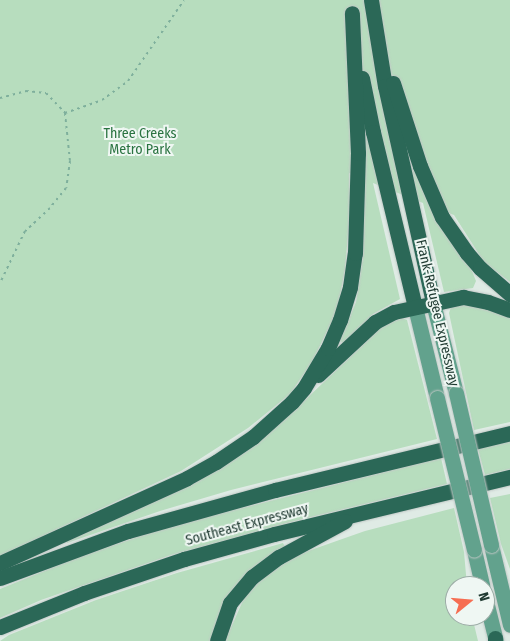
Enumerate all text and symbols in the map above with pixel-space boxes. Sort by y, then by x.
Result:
park label: Three Creeks Metro Park [103,126,177,158]
street label: Frank-Refugee Expressway [412,238,462,388]
street label: Southeast Expressway [184,501,310,549]
north arrow [445,576,495,626]
text: N [475,590,493,603]

